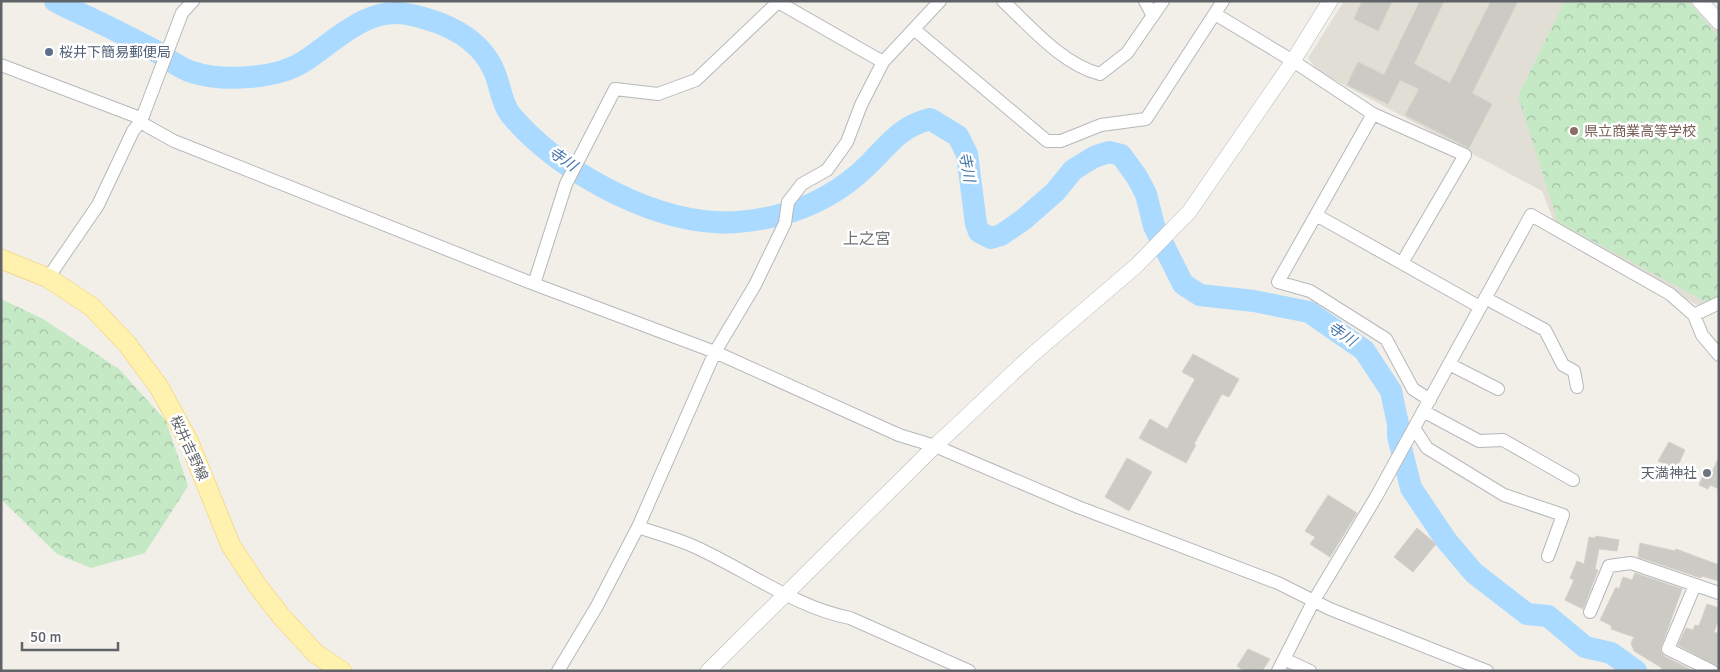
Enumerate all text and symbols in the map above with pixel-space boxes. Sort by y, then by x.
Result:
place label: 桜井下簡易郵便局 [59,44,171,61]
marker: 桜井下簡易郵便局 [43,46,55,58]
place label: 県立商業高等学校 [1584,123,1696,140]
marker: 県立商業高等学校 [1568,125,1580,137]
water label: 寺川 [546,143,582,176]
water label: 寺川 [955,151,979,185]
district label: 上之宮 [843,229,891,249]
water label: 寺川 [1325,318,1361,351]
street label: 桜井吉野線 [167,413,211,483]
place label: 天満神社 [1641,465,1697,482]
marker: 天満神社 [1701,467,1713,479]
scale bar [22,620,119,652]
text: 50 m [30,628,61,646]

